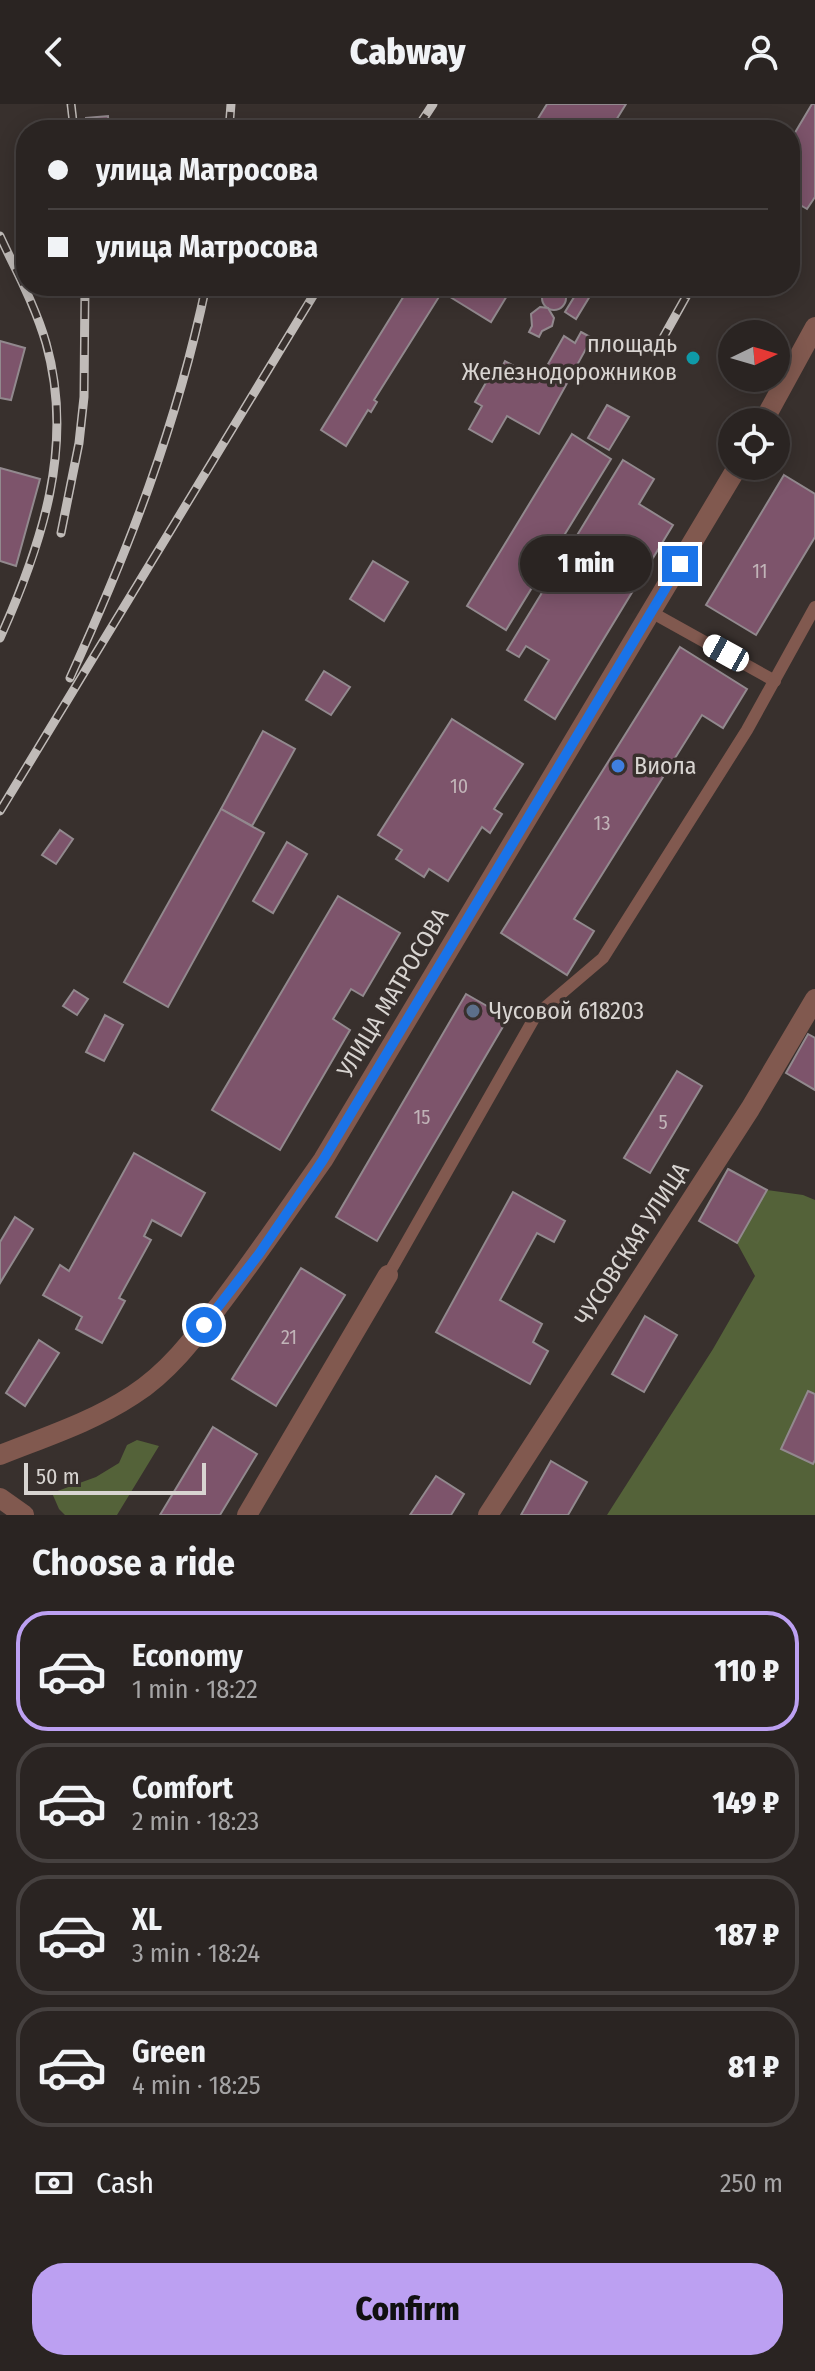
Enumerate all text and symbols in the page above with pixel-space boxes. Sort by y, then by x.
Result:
icon: back [32,30,76,74]
text: Cabway [350,30,465,74]
icon: person [739,30,783,74]
text: улица Матросова [96,152,318,188]
text: улица Матросова [96,229,318,265]
north arrow [718,320,790,392]
map controls [718,320,790,480]
place label: площадь Железнодорожников [462,330,677,386]
marker: площадь Железнодорожников [684,349,702,367]
button: locate [718,408,790,480]
callout: 1 min [520,536,652,592]
route end [662,546,698,582]
text: 1 min [558,548,614,579]
house number: 11 [752,559,768,583]
car [699,631,753,675]
place label: Виола [634,752,697,780]
marker: Виола [609,757,627,775]
house number: 10 [450,774,468,798]
house number: 13 [594,811,610,835]
street label: УЛИЦА МАТРОСОВА [331,903,455,1083]
place label: Чусовой 618203 [489,997,644,1025]
marker: Чусовой 618203 [464,1002,482,1020]
house number: 15 [414,1105,430,1129]
house number: 5 [658,1110,668,1134]
street label: ЧУСОВСКАЯ УЛИЦА [569,1157,695,1330]
route start [186,1307,222,1343]
house number: 21 [281,1325,297,1349]
scale bar [24,1459,206,1495]
text: 50 m [36,1463,80,1490]
text: Choose a ride [32,1541,235,1585]
icon: car [36,1635,108,1707]
text: Economy [132,1638,243,1674]
text: 110 ₽ [714,1653,779,1689]
text: 1 min · 18:22 [132,1674,258,1705]
icon: car [36,1767,108,1839]
text: Comfort [132,1770,233,1806]
text: 149 ₽ [712,1785,779,1821]
text: 2 min · 18:23 [132,1806,259,1837]
icon: car [36,1899,108,1971]
text: XL [132,1902,162,1938]
text: 187 ₽ [715,1917,779,1953]
text: 3 min · 18:24 [132,1938,260,1969]
icon: car [36,2031,108,2103]
text: Green [132,2034,206,2070]
text: 81 ₽ [728,2049,779,2085]
text: 4 min · 18:25 [132,2070,261,2101]
icon: cash [32,2161,76,2205]
text: Cash [96,2165,154,2201]
text: 250 m [720,2168,783,2199]
button: Confirm [32,2263,783,2355]

